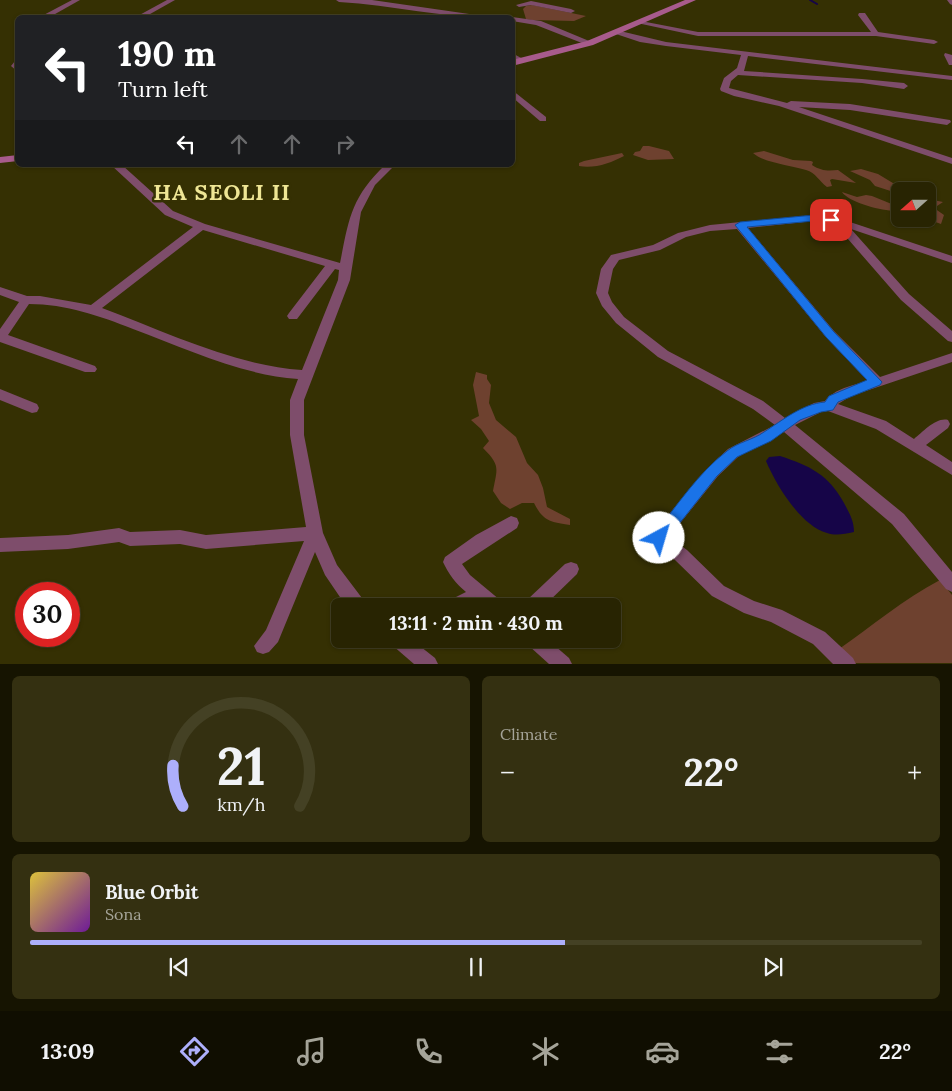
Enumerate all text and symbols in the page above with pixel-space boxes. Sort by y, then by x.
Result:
text: 190 m [118,31,216,76]
icon: left [35,35,100,100]
text: Turn left [118,75,208,103]
icon: left [172,130,200,158]
icon: ahead [225,130,253,158]
icon: ahead [278,130,306,158]
icon: right [331,130,359,158]
district label: HA SEOLI II [153,178,291,206]
north arrow [891,182,936,228]
map controls [891,182,936,227]
pin [810,199,852,241]
icon: arrive [817,206,845,234]
position arrow [632,511,684,563]
speed limit sign: 30 [15,582,80,647]
text: 13:11 · 2 min · 430 m [389,611,563,635]
text: Climate [500,724,557,744]
text: 21 [217,733,265,799]
text: 22° [683,748,739,796]
text: − [500,755,515,791]
text: + [907,755,922,791]
text: km/h [217,793,265,816]
text: Blue Orbit [105,880,199,904]
text: Sona [105,904,141,924]
icon: previous [165,953,193,981]
icon: pause [462,953,490,981]
icon: next [759,953,787,981]
icon: directions [177,1034,212,1069]
icon: music [294,1034,329,1069]
icon: phone [411,1034,446,1069]
icon: climate [528,1034,563,1069]
icon: car [645,1034,680,1069]
icon: filters [762,1034,797,1069]
text: 13:09 [41,1037,94,1065]
text: 22° [879,1037,911,1065]

